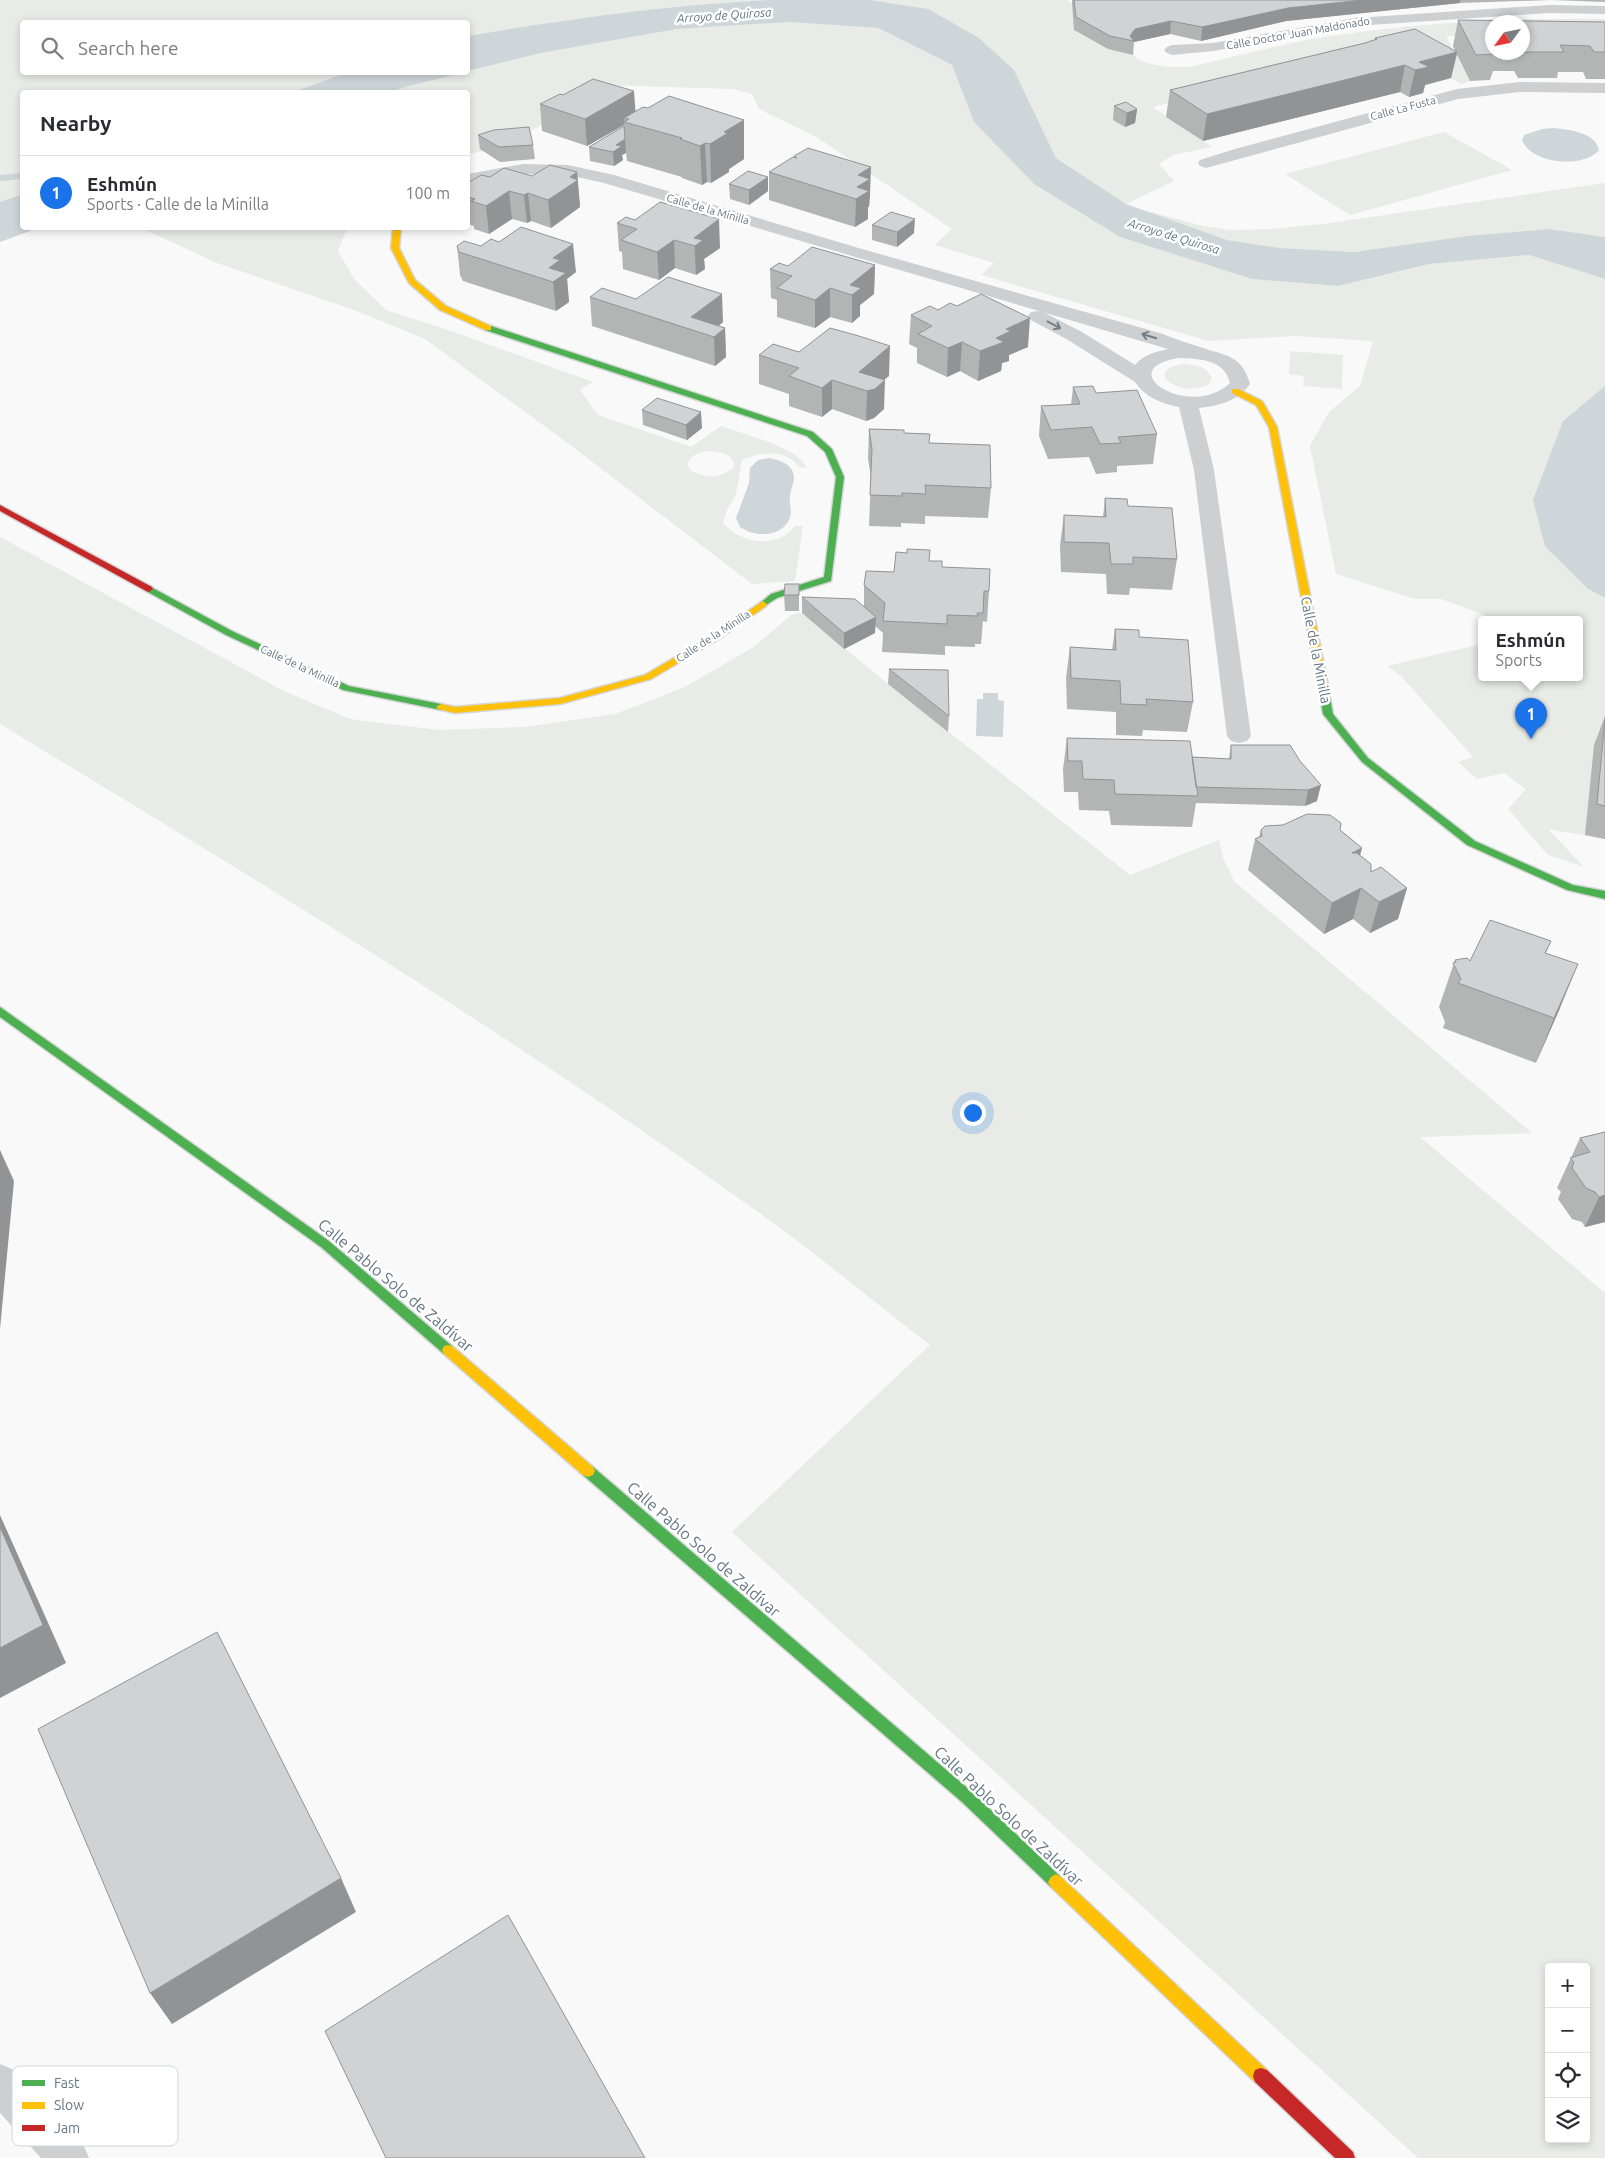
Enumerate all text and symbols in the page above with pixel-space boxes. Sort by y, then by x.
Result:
water label: Arroyo de Quirosa [675,5,772,25]
street label: Calle Doctor Juan Maldonado [1225,14,1371,52]
north arrow [1485,15,1530,60]
search box [20,20,470,75]
icon: search [38,34,66,62]
text: Search here [78,37,178,59]
street label: Calle La Fusta [1369,94,1437,122]
text: Nearby [40,111,111,135]
text: Eshmún [87,173,157,195]
text: 1 [51,184,61,202]
text: 100 m [405,184,450,202]
street label: Calle de la Minilla [665,191,751,227]
text: Sports · Calle de la Minilla [87,195,269,213]
water label: Arroyo de Quirosa [1126,216,1222,256]
one-way arrow [1046,321,1061,330]
one-way arrow [1142,330,1158,340]
street label: Calle de la Minilla [1298,595,1334,705]
street label: Calle de la Minilla [674,608,752,664]
popup [1478,616,1583,681]
text: Eshmún [1496,629,1566,651]
street label: Calle de la Minilla [259,642,341,690]
text: Sports [1496,651,1542,669]
pin: 1 [1515,698,1547,739]
your location [960,1100,986,1126]
street label: Calle Pablo Solo de Zaldívar [315,1215,477,1355]
street label: Calle Pablo Solo de Zaldívar [624,1478,784,1620]
street label: Calle Pablo Solo de Zaldívar [931,1742,1087,1890]
map controls [1545,1963,1590,2143]
button: + [1545,1963,1590,2008]
button: − [1545,2008,1590,2053]
button: locate [1545,2053,1590,2098]
legend [12,2066,178,2146]
text: Fast [54,2075,80,2091]
text: Slow [54,2097,84,2113]
button: layers [1545,2098,1590,2143]
text: Jam [54,2120,80,2136]

